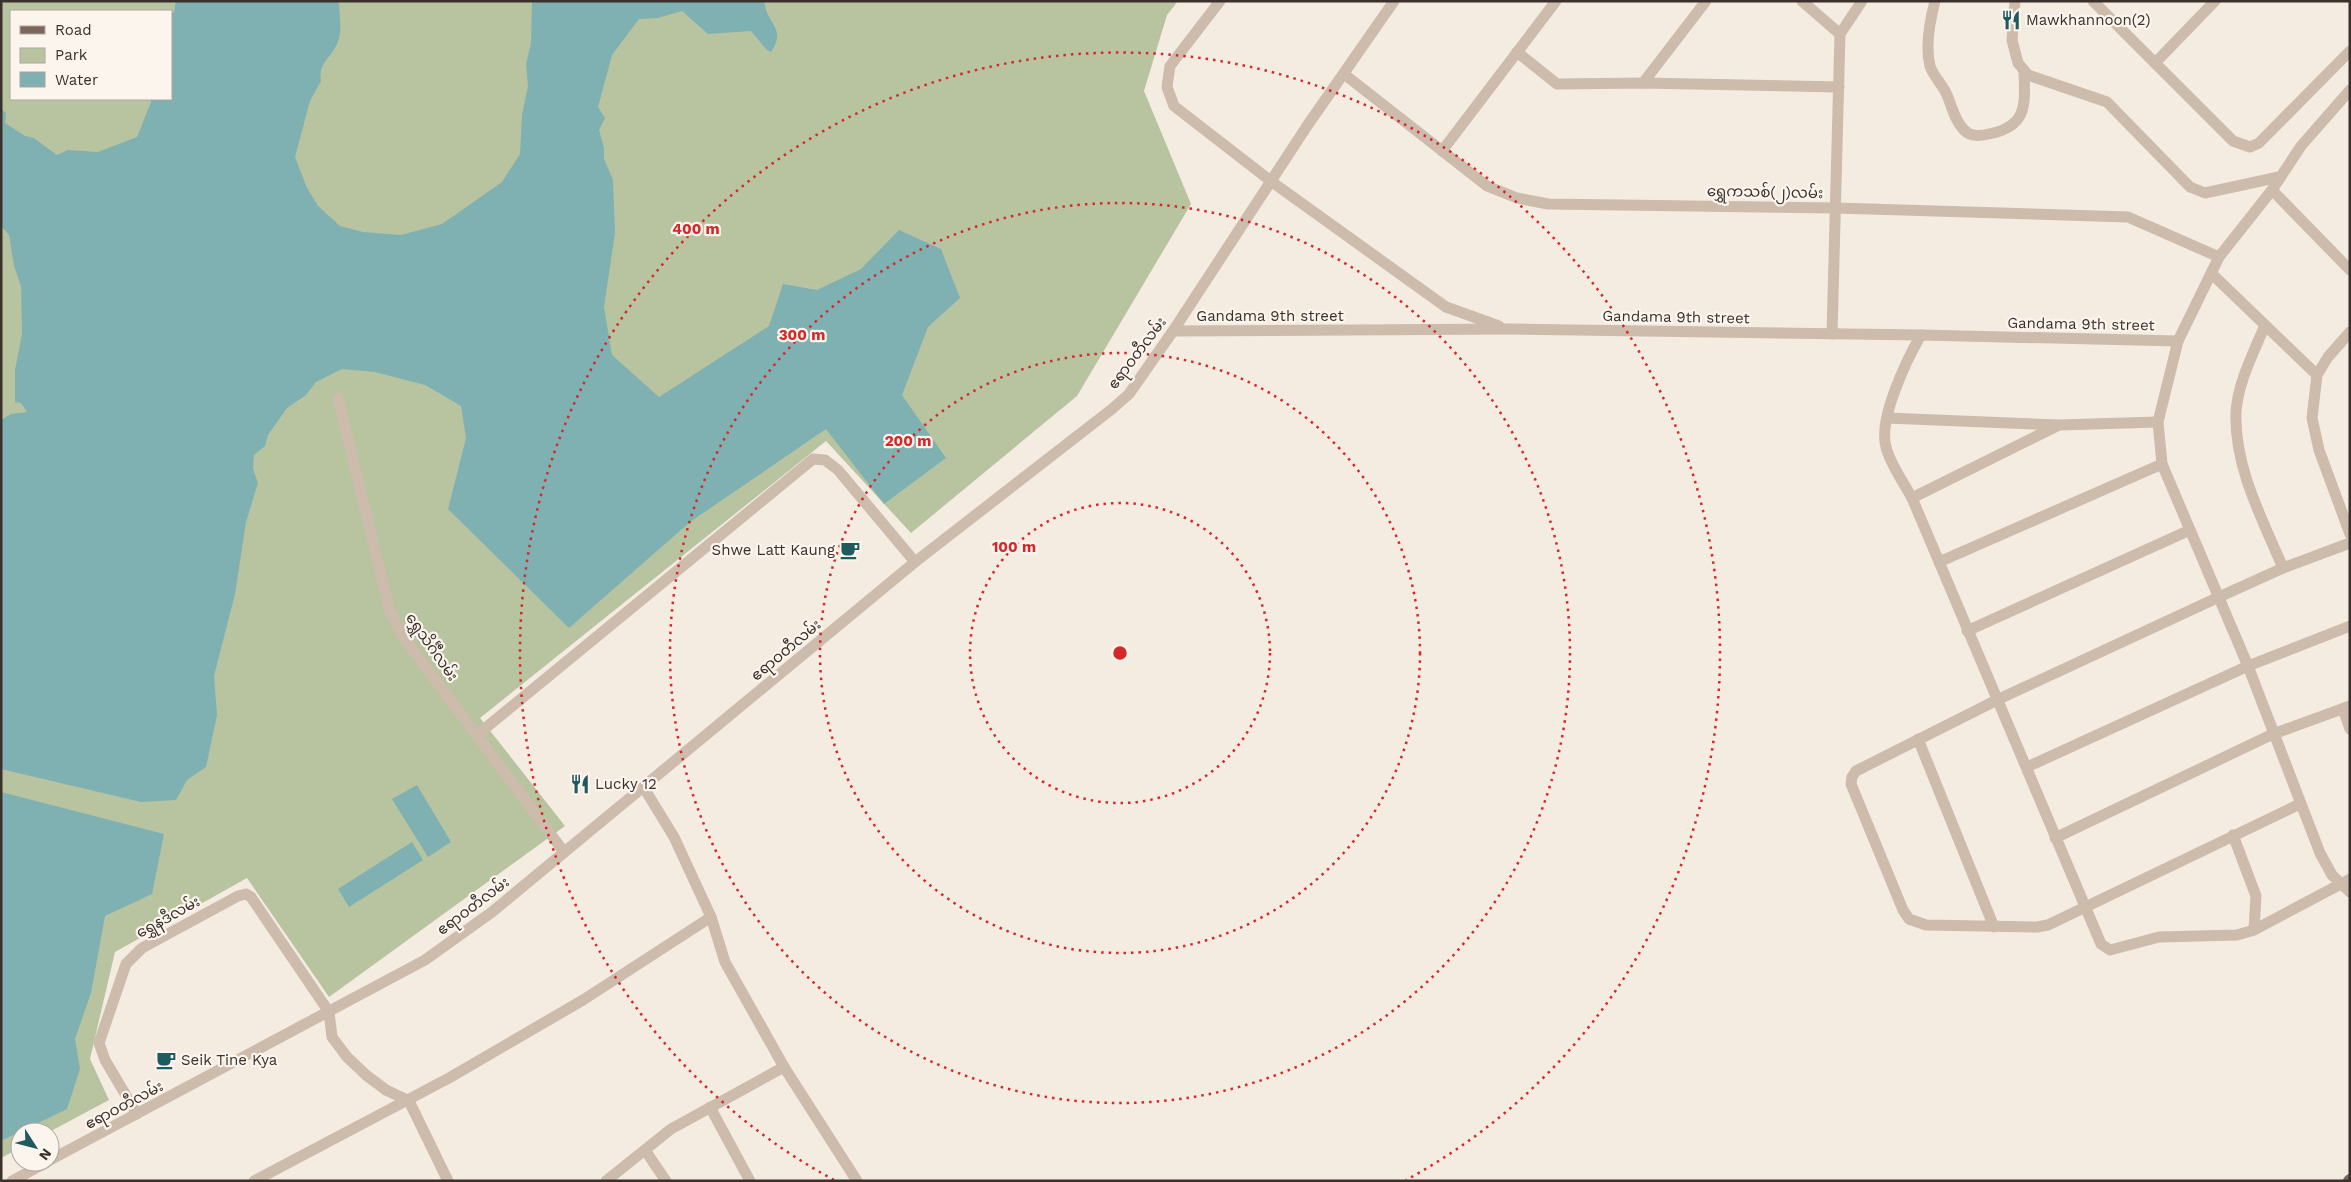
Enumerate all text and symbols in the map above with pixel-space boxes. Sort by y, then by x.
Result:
restaurant icon: Mawkhannoon(2) [2000,9,2022,31]
legend [10,10,172,100]
place label: Mawkhannoon(2) [2026,11,2151,29]
text: Road [55,21,92,39]
text: Park [55,46,88,64]
text: Water [55,71,98,89]
street label: ရွှေကသစ်(၂)လမ်း [1707,181,1823,205]
text: 400 m [672,220,720,238]
street label: Gandama 9th street [1196,307,1344,325]
street label: Gandama 9th street [1602,307,1751,327]
street label: ဧရာဝတီလမ်း [1103,313,1172,394]
street label: Gandama 9th street [2007,314,2156,334]
text: 300 m [779,326,825,344]
text: 200 m [885,432,931,450]
text: 100 m [992,538,1036,556]
cafe icon: Shwe Latt Kaung [839,539,861,561]
place label: Shwe Latt Kaung [712,541,835,559]
street label: ရွှေသိင်္ဂီလမ်း [400,609,463,686]
street label: ဧရာဝတီလမ်း [747,615,827,687]
centre of rings [1111,644,1129,662]
restaurant icon: Lucky 12 [569,773,591,795]
place label: Lucky 12 [595,775,657,793]
street label: ဧရာဝတီလမ်း [433,872,514,941]
street label: ရွှေနဒီလမ်း [133,891,204,944]
cafe icon: Seik Tine Kya [155,1049,177,1071]
place label: Seik Tine Kya [181,1051,278,1069]
street label: ဧရာဝတီလမ်း [81,1076,168,1136]
north arrow [10,1122,60,1172]
text: N [36,1146,55,1164]

